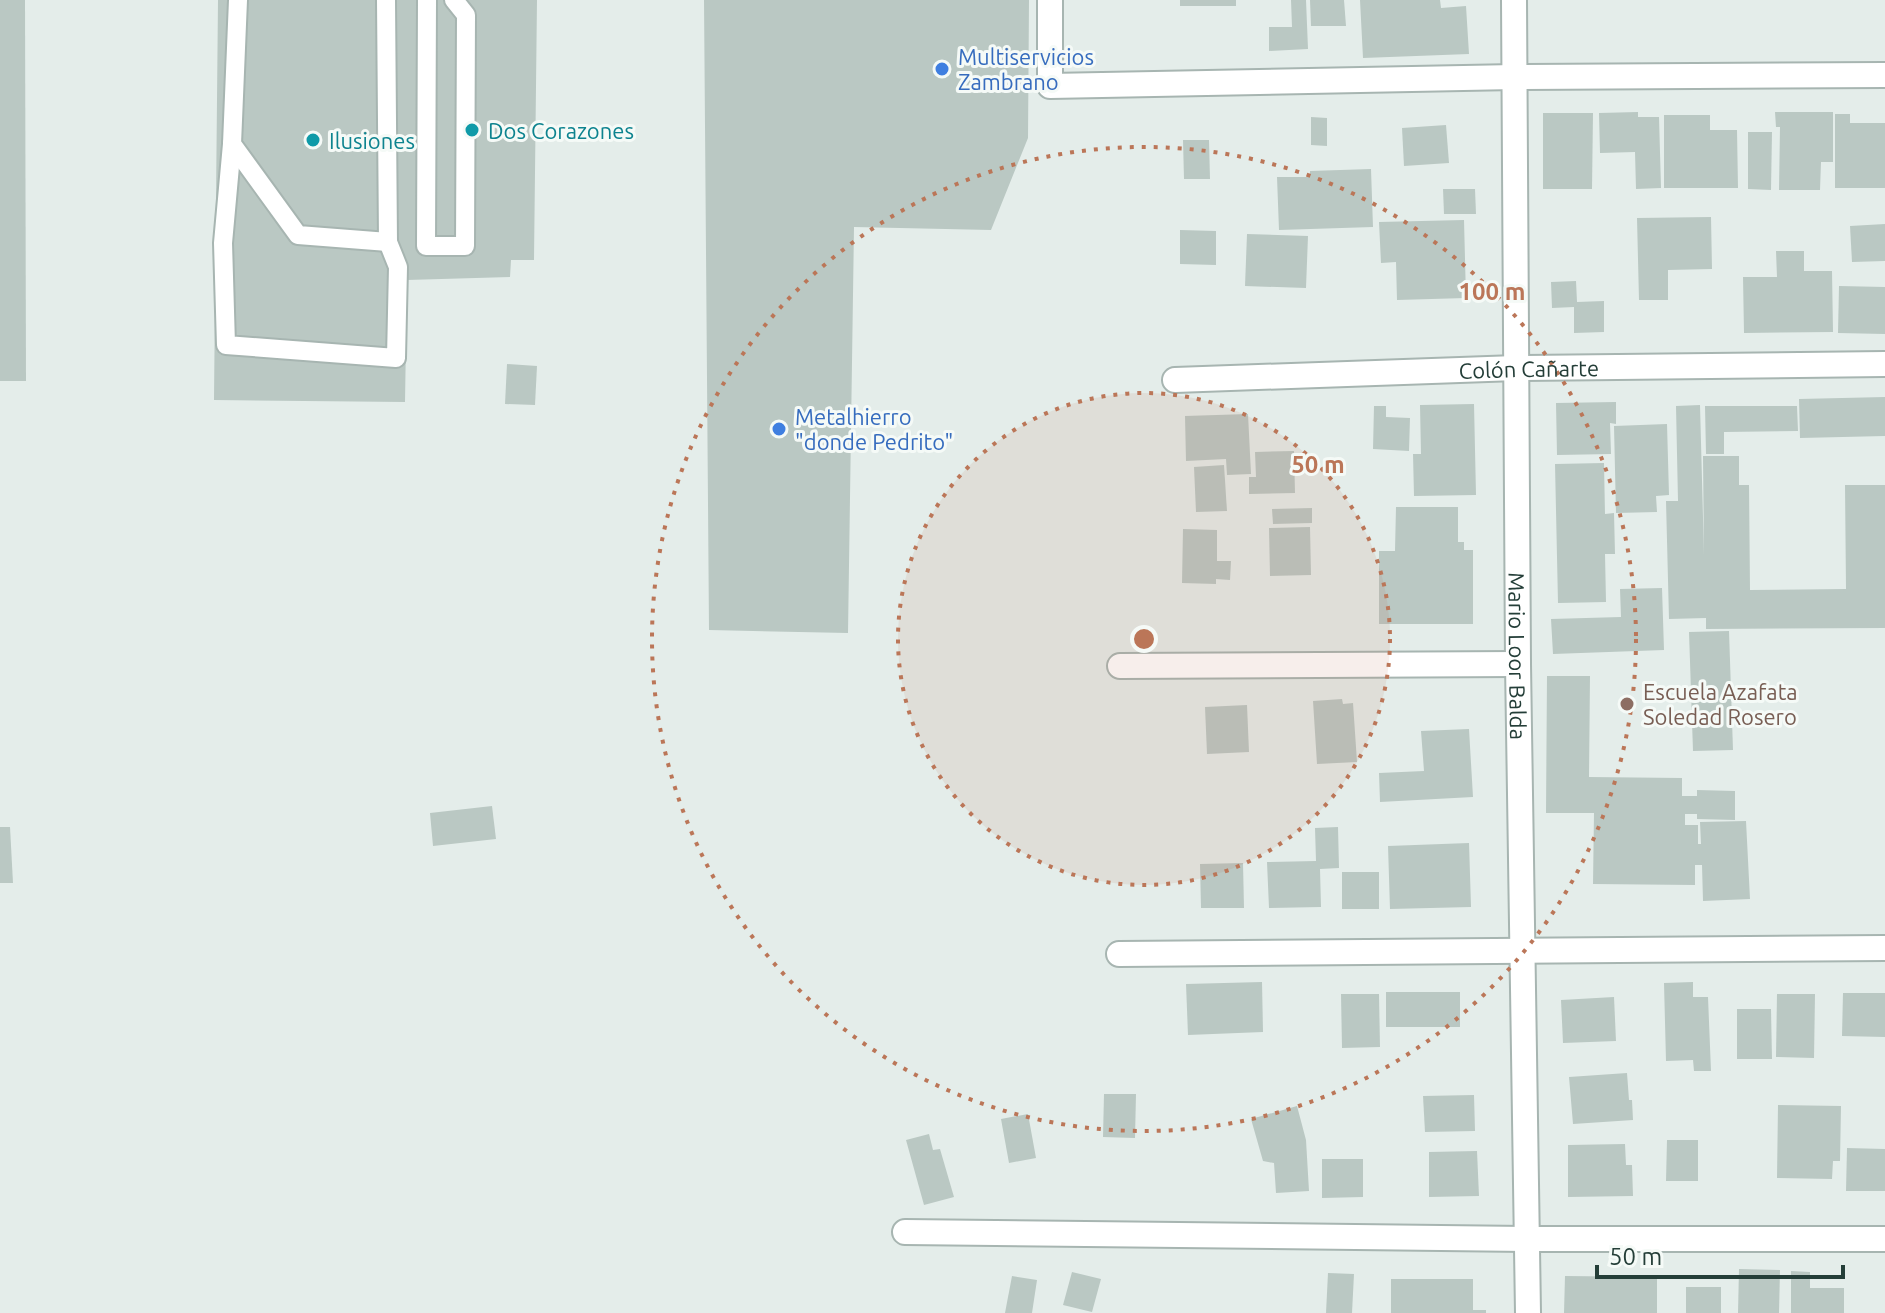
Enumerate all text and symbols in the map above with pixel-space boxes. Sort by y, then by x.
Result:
place label: Multiservicios Zambrano [958,44,1094,94]
marker: Multiservicios Zambrano [933,60,951,78]
place label: Dos Corazones [488,118,634,143]
marker: Dos Corazones [463,121,481,139]
place label: Ilusiones [329,128,415,153]
marker: Ilusiones [304,131,322,149]
text: 100 m [1459,278,1525,305]
street label: Colón Cañarte [1458,355,1599,383]
place label: Metalhierro "donde Pedrito" [795,404,953,454]
marker: Metalhierro "donde Pedrito" [770,420,788,438]
text: 50 m [1291,451,1345,478]
street label: Mario Loor Balda [1505,572,1532,740]
centre of rings [1130,625,1158,653]
place label: Escuela Azafata Soledad Rosero [1643,679,1798,729]
marker: Escuela Azafata Soledad Rosero [1618,695,1636,713]
scale bar [1597,1229,1843,1279]
text: 50 m [1609,1243,1662,1270]

